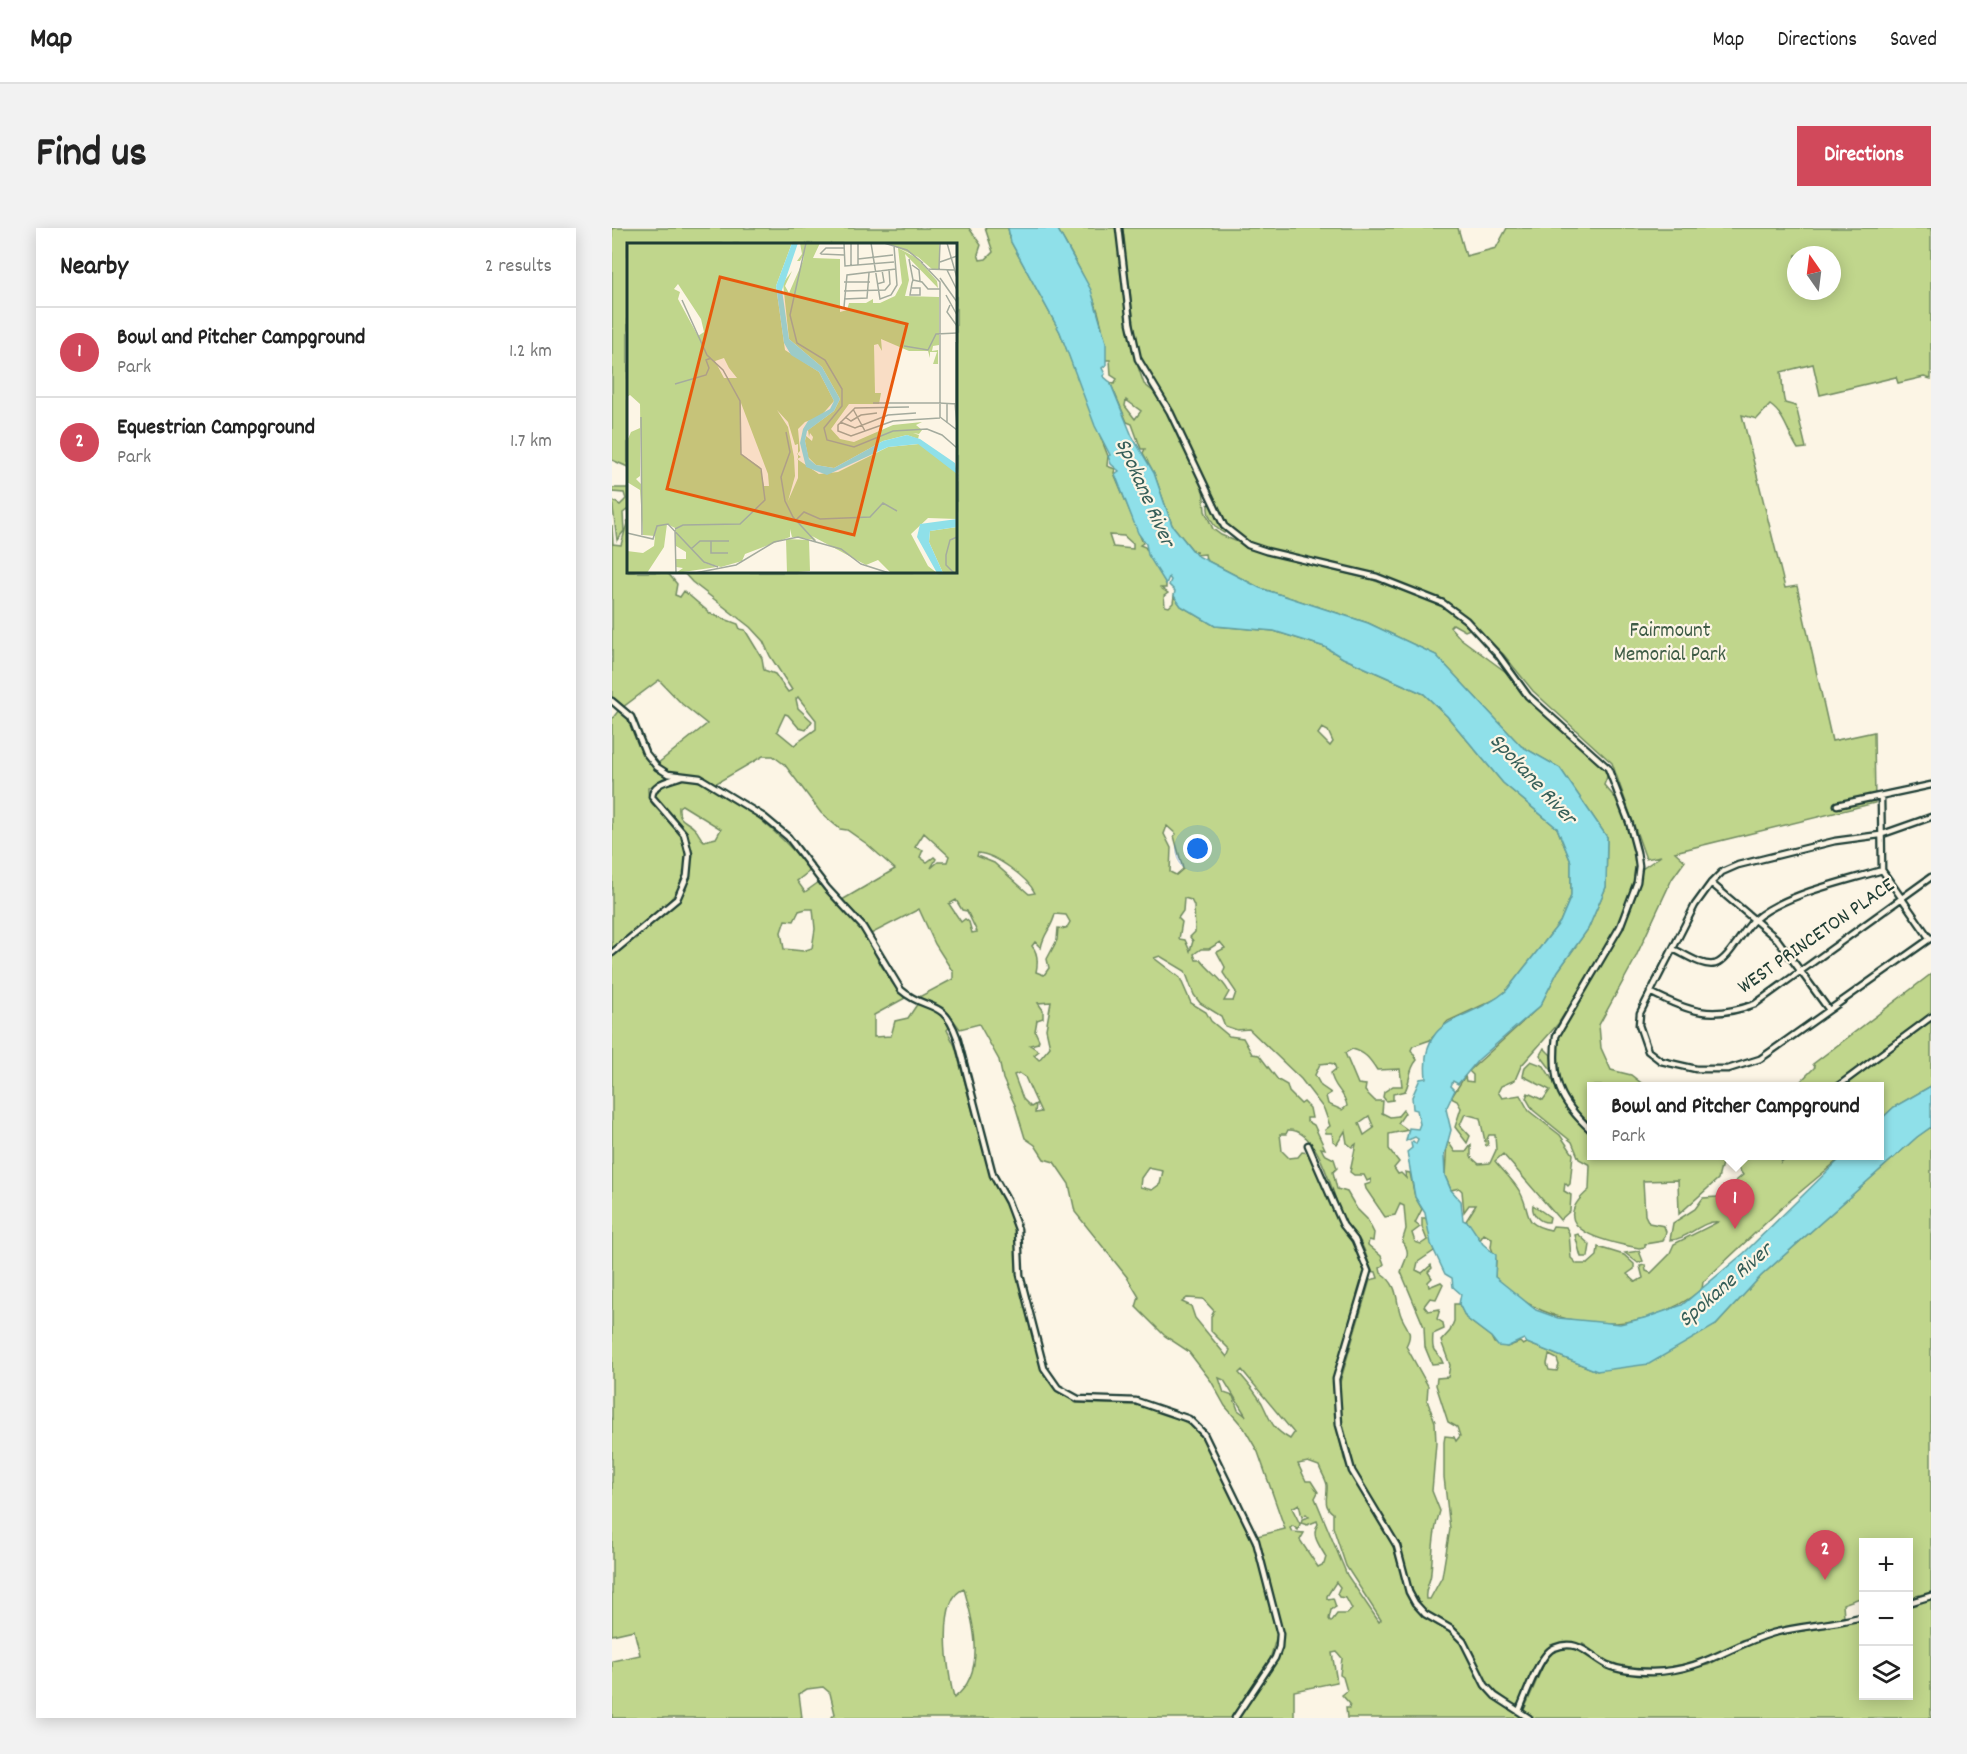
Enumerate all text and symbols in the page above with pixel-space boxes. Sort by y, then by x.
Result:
text: Map [30,21,72,61]
text: Map [1713,26,1744,56]
text: Directions [1777,26,1857,56]
text: Saved [1890,26,1937,56]
text: Find us [36,126,147,186]
button: Directions [1797,126,1931,186]
inset map [627,243,957,573]
north arrow [1787,246,1841,300]
text: Nearby [60,249,128,286]
text: 2 results [485,253,552,281]
text: Bowl and Pitcher Campground [117,323,365,354]
text: 1 [77,338,82,366]
text: 1.2 km [509,338,552,366]
text: Park [117,354,151,382]
text: Equestrian Campground [117,413,315,444]
text: 2 [75,428,84,456]
text: 1.7 km [510,428,552,456]
water label: Spokane River [1106,434,1183,555]
text: Park [117,444,151,472]
park label: Fairmount Memorial Park [1614,617,1726,671]
water label: Spokane River [1481,727,1585,835]
your location [1183,834,1212,863]
street label: WEST PRINCETON PLACE [1732,871,1902,1003]
popup [1587,1082,1884,1160]
text: Bowl and Pitcher Campground [1611,1092,1860,1123]
text: Park [1611,1123,1645,1151]
pin: 1 [1716,1180,1754,1229]
water label: Spokane River [1672,1235,1782,1336]
pin: 2 [1806,1530,1844,1580]
map controls [1859,1538,1913,1700]
button: + [1859,1538,1913,1592]
button: − [1859,1592,1913,1646]
button: layers [1859,1646,1913,1700]

